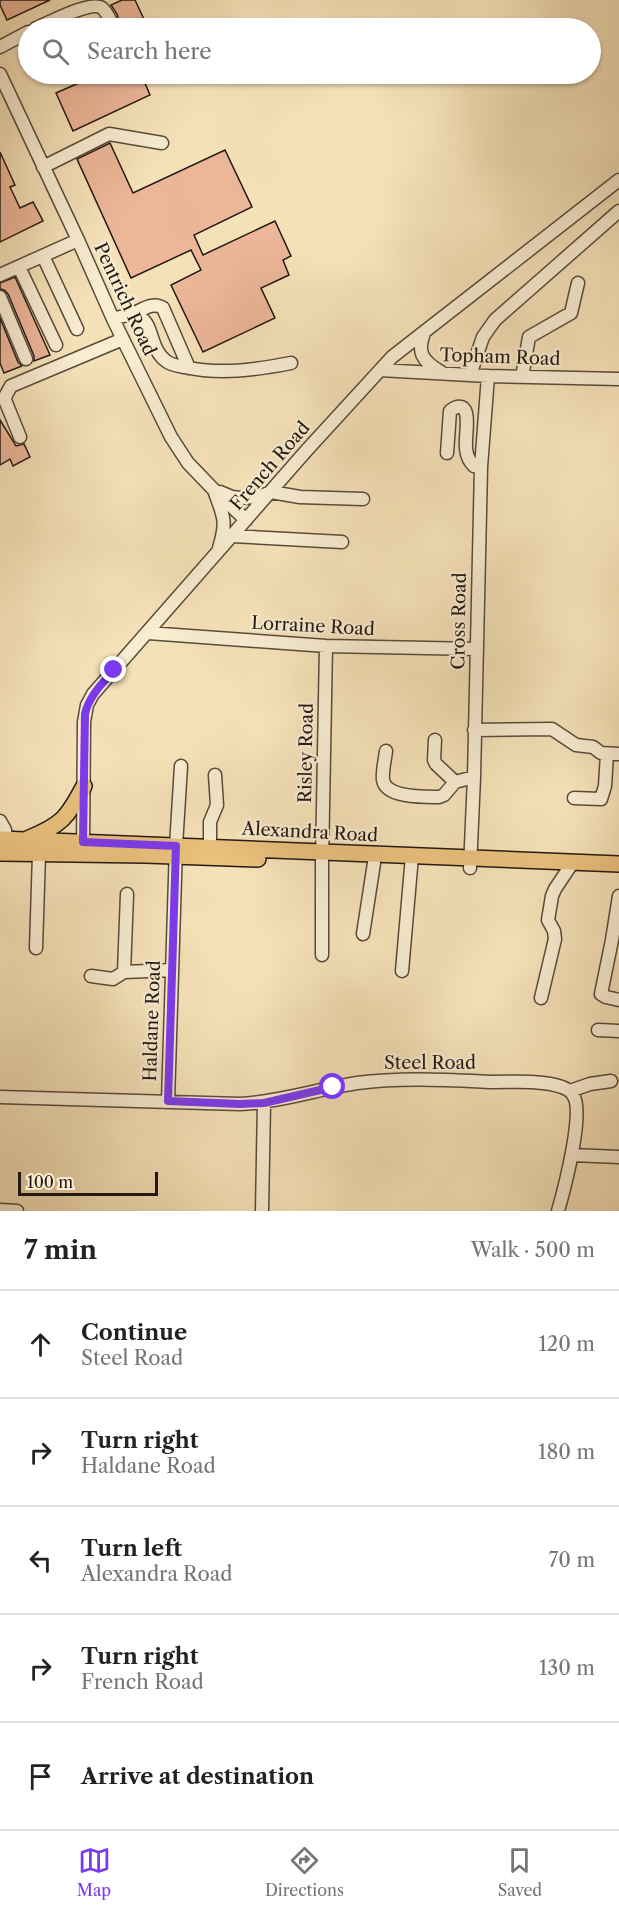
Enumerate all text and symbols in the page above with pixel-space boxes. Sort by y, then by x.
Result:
search box [18,18,601,84]
icon: search [39,35,72,68]
text: Search here [87,38,212,65]
street label: Pentrich Road [89,239,161,359]
street label: Topham Road [439,344,561,370]
street label: French Road [225,417,315,515]
street label: Cross Road [447,572,471,670]
street label: Lorraine Road [251,612,375,640]
route end [100,656,126,682]
street label: Risley Road [294,703,318,803]
street label: Alexandra Road [240,817,379,847]
street label: Haldane Road [139,960,165,1082]
street label: Steel Road [384,1052,476,1074]
route start [319,1073,345,1099]
scale bar [18,1169,158,1196]
text: 100 m [27,1172,73,1192]
text: 7 min [24,1234,97,1266]
text: Walk · 500 m [471,1238,595,1262]
text: Continue [81,1319,187,1346]
icon: ahead [24,1328,57,1361]
text: 120 m [538,1332,595,1356]
text: Steel Road [81,1346,183,1370]
text: Turn right [81,1427,199,1454]
icon: right [24,1436,57,1469]
text: 180 m [538,1440,595,1464]
text: Haldane Road [81,1454,216,1478]
text: Turn left [81,1535,182,1562]
icon: left [24,1544,57,1577]
text: 70 m [549,1548,595,1572]
text: Alexandra Road [81,1562,233,1586]
text: Turn right [81,1643,199,1670]
icon: right [24,1652,57,1685]
text: 130 m [539,1656,595,1680]
text: French Road [81,1670,204,1694]
icon: arrive [24,1760,57,1793]
text: Arrive at destination [81,1763,314,1790]
tab: Map [77,1844,111,1900]
tab: Directions [265,1844,344,1900]
tab: Saved [498,1844,542,1900]

